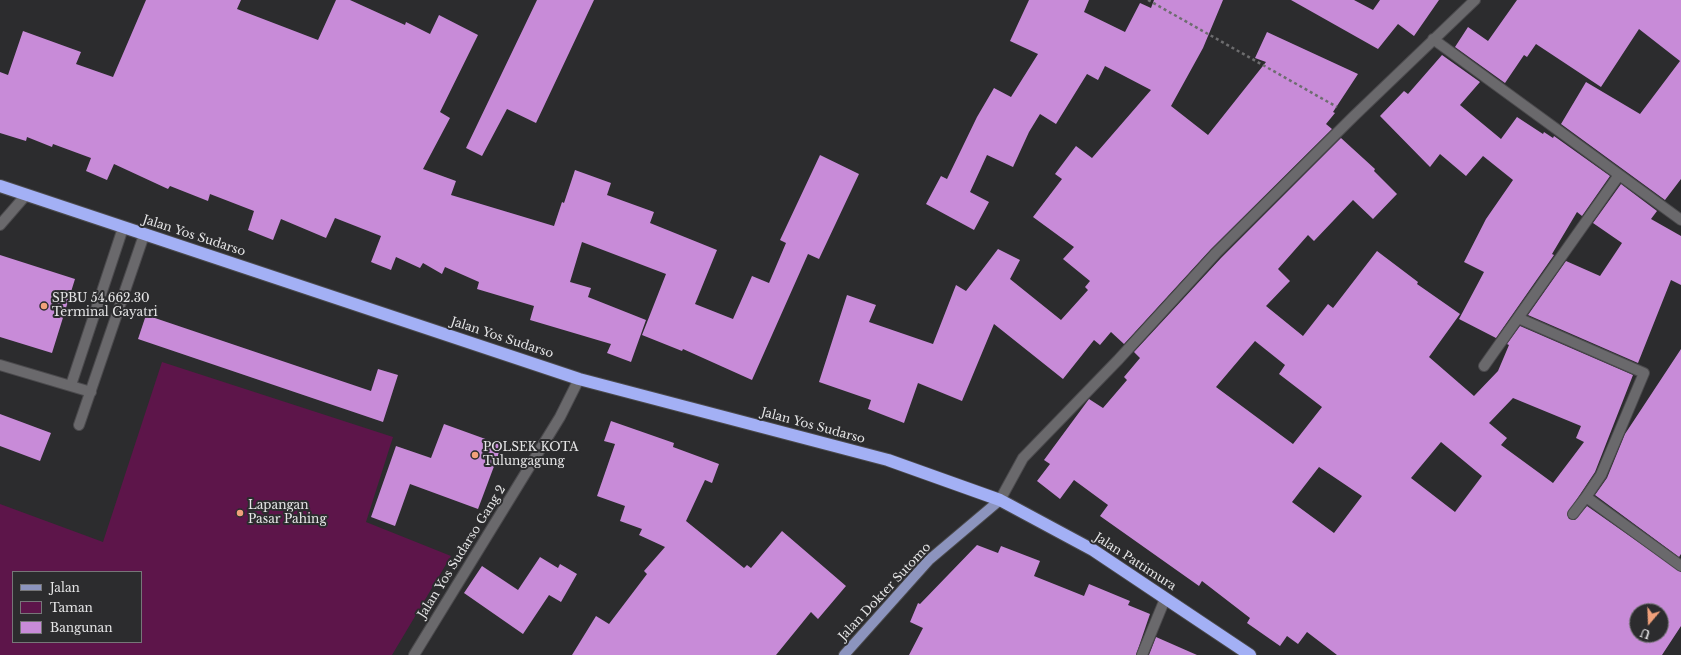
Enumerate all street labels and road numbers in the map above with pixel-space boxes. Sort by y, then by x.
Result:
street label: Jalan Yos Sudarso [141,213,247,259]
street label: Jalan Yos Sudarso [449,315,555,361]
street label: Jalan Yos Sudarso [759,405,867,447]
street label: Jalan Yos Sudarso Gang 2 [415,483,509,621]
street label: Jalan Pattimura [1091,530,1179,594]
street label: Jalan Dokter Sutomo [836,540,934,644]

